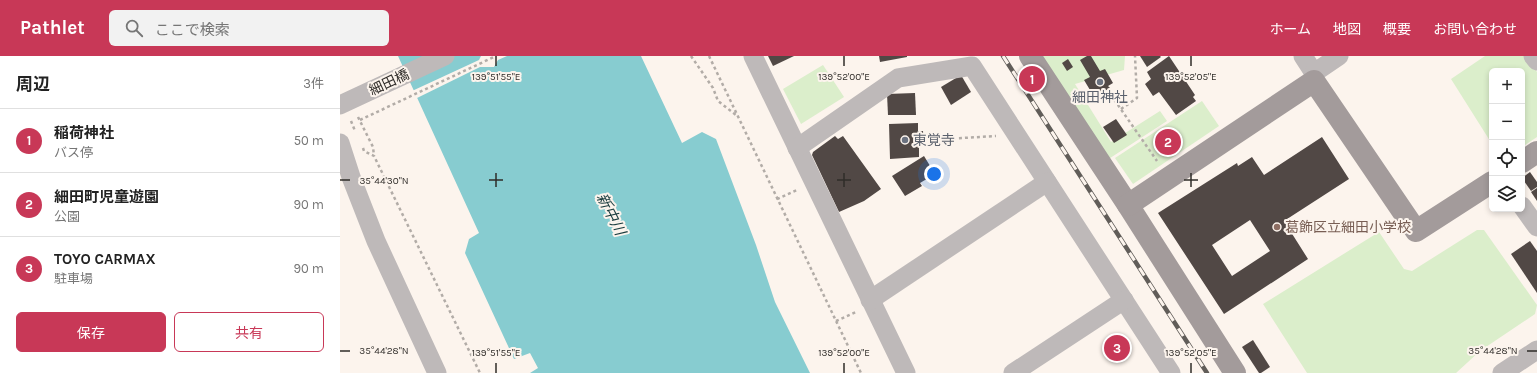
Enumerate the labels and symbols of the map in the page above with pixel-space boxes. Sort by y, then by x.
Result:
pin: 1 [1019,64,1045,94]
street label: 細田橋 [367,66,412,99]
text: 139°51'55"E [472,71,520,83]
text: 139°52'00"E [818,71,870,83]
text: 139°52'05"E [1165,71,1217,83]
marker: 細田神社 [1095,77,1105,87]
place label: 細田神社 [1072,89,1128,106]
pin: 2 [1155,127,1181,157]
place label: 東覚寺 [913,132,955,149]
marker: 東覚寺 [900,135,910,145]
your location [924,164,944,184]
text: 35°44'30"N [359,175,409,187]
water label: 新中川 [593,190,630,240]
place label: 葛飾区立細田小学校 [1285,219,1411,236]
marker: 葛飾区立細田小学校 [1272,222,1282,232]
pin: 3 [1104,333,1130,363]
text: 35°44'28"N [359,345,409,357]
text: 35°44'28"N [1468,345,1518,357]
text: 139°51'55"E [472,347,520,359]
text: 139°52'00"E [818,347,870,359]
text: 139°52'05"E [1165,347,1217,359]

